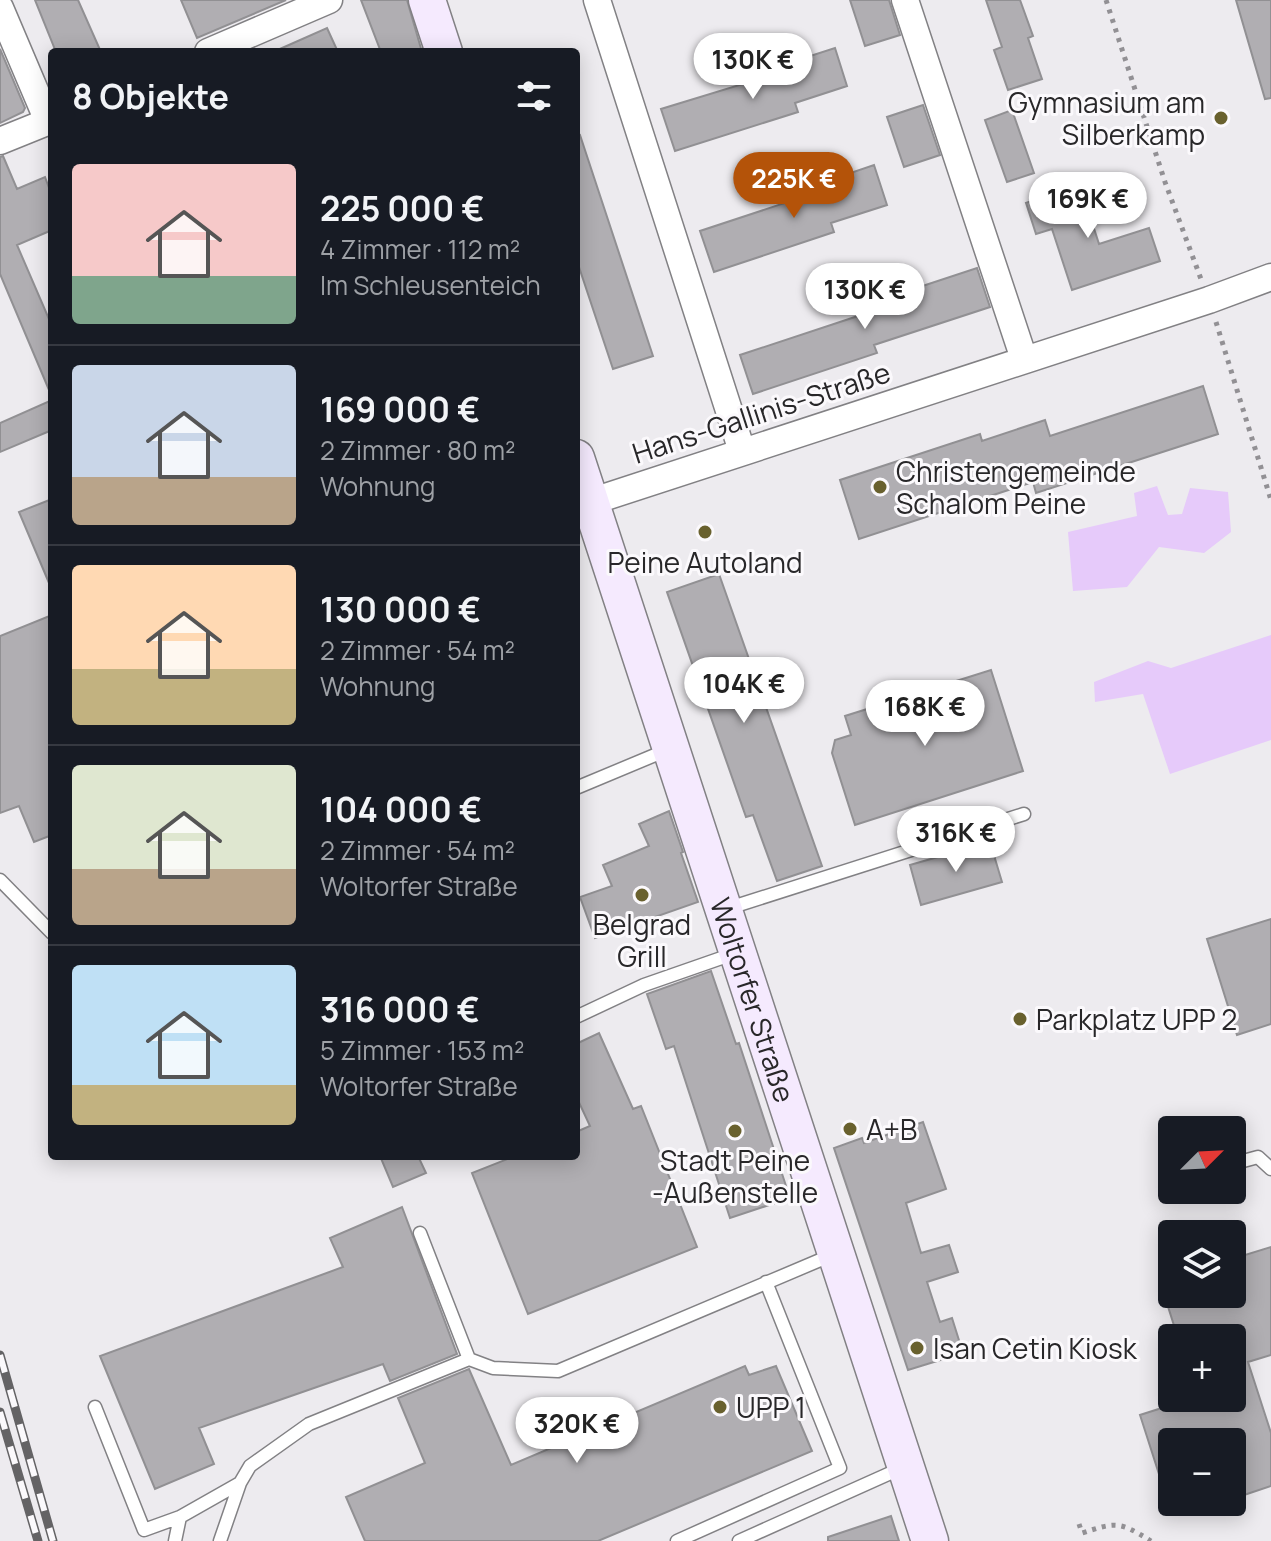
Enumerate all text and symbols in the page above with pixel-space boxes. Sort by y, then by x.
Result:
pin: 130K € [688,33,818,101]
text: 130K € [712,41,794,77]
text: 8 Objekte [72,73,229,119]
icon: filters [512,74,556,118]
place label: Gymnasium am Silberkamp [1008,83,1205,153]
marker: Gymnasium am Silberkamp [1212,109,1230,127]
pin: 225K € [729,152,859,220]
text: 225K € [751,160,837,196]
pin: 169K € [1023,172,1153,240]
text: 169K € [1047,180,1129,216]
text: 225 000 € [320,185,484,231]
icon: home [136,196,232,292]
text: 4 Zimmer · 112 m² [320,231,520,267]
pin: 130K € [800,263,930,331]
text: Im Schleusenteich [320,267,541,303]
text: 130K € [824,271,906,307]
street label: Hans-Gallinis-Straße [627,352,895,472]
text: 169 000 € [320,386,480,432]
icon: home [136,397,232,493]
text: 2 Zimmer · 80 m² [320,432,516,468]
place label: Christengemeinde Schalom Peine [896,452,1136,522]
text: Wohnung [320,468,435,504]
marker: Christengemeinde Schalom Peine [871,478,889,496]
marker: Peine Autoland [696,523,714,541]
place label: Peine Autoland [607,543,803,581]
text: 130 000 € [320,586,481,632]
icon: home [136,597,232,693]
text: 2 Zimmer · 54 m² [320,632,515,668]
pin: 104K € [679,657,809,725]
text: 104K € [702,665,786,701]
text: Wohnung [320,668,435,704]
pin: 168K € [860,680,990,748]
text: 168K € [884,688,966,724]
text: 104 000 € [320,786,482,832]
icon: home [136,797,232,893]
pin: 316K € [891,806,1021,874]
text: 316K € [915,814,997,850]
text: 2 Zimmer · 54 m² [320,832,515,868]
text: Woltorfer Straße [320,868,518,904]
marker: Belgrad Grill [633,886,651,904]
street label: Woltorfer Straße [702,893,804,1107]
place label: Belgrad Grill [593,905,691,975]
text: 316 000 € [320,986,480,1032]
icon: home [136,997,232,1093]
place label: Parkplatz UPP 2 [1036,1000,1237,1038]
marker: Parkplatz UPP 2 [1011,1010,1029,1028]
text: 5 Zimmer · 153 m² [320,1032,524,1068]
text: Woltorfer Straße [320,1068,518,1104]
place label: A+B [866,1110,917,1148]
north arrow [1158,1116,1246,1204]
map controls [1158,1116,1246,1516]
marker: A+B [841,1120,859,1138]
marker: Stadt Peine -Außenstelle [726,1122,744,1140]
place label: Stadt Peine -Außenstelle [652,1141,818,1211]
button: layers [1158,1220,1246,1308]
button: + [1158,1324,1246,1412]
place label: Isan Cetin Kiosk [933,1329,1138,1367]
marker: Isan Cetin Kiosk [908,1339,926,1357]
place label: UPP 1 [736,1388,806,1426]
pin: 320K € [512,1397,642,1465]
marker: UPP 1 [711,1398,729,1416]
text: 320K € [534,1405,620,1441]
button: − [1158,1428,1246,1516]

